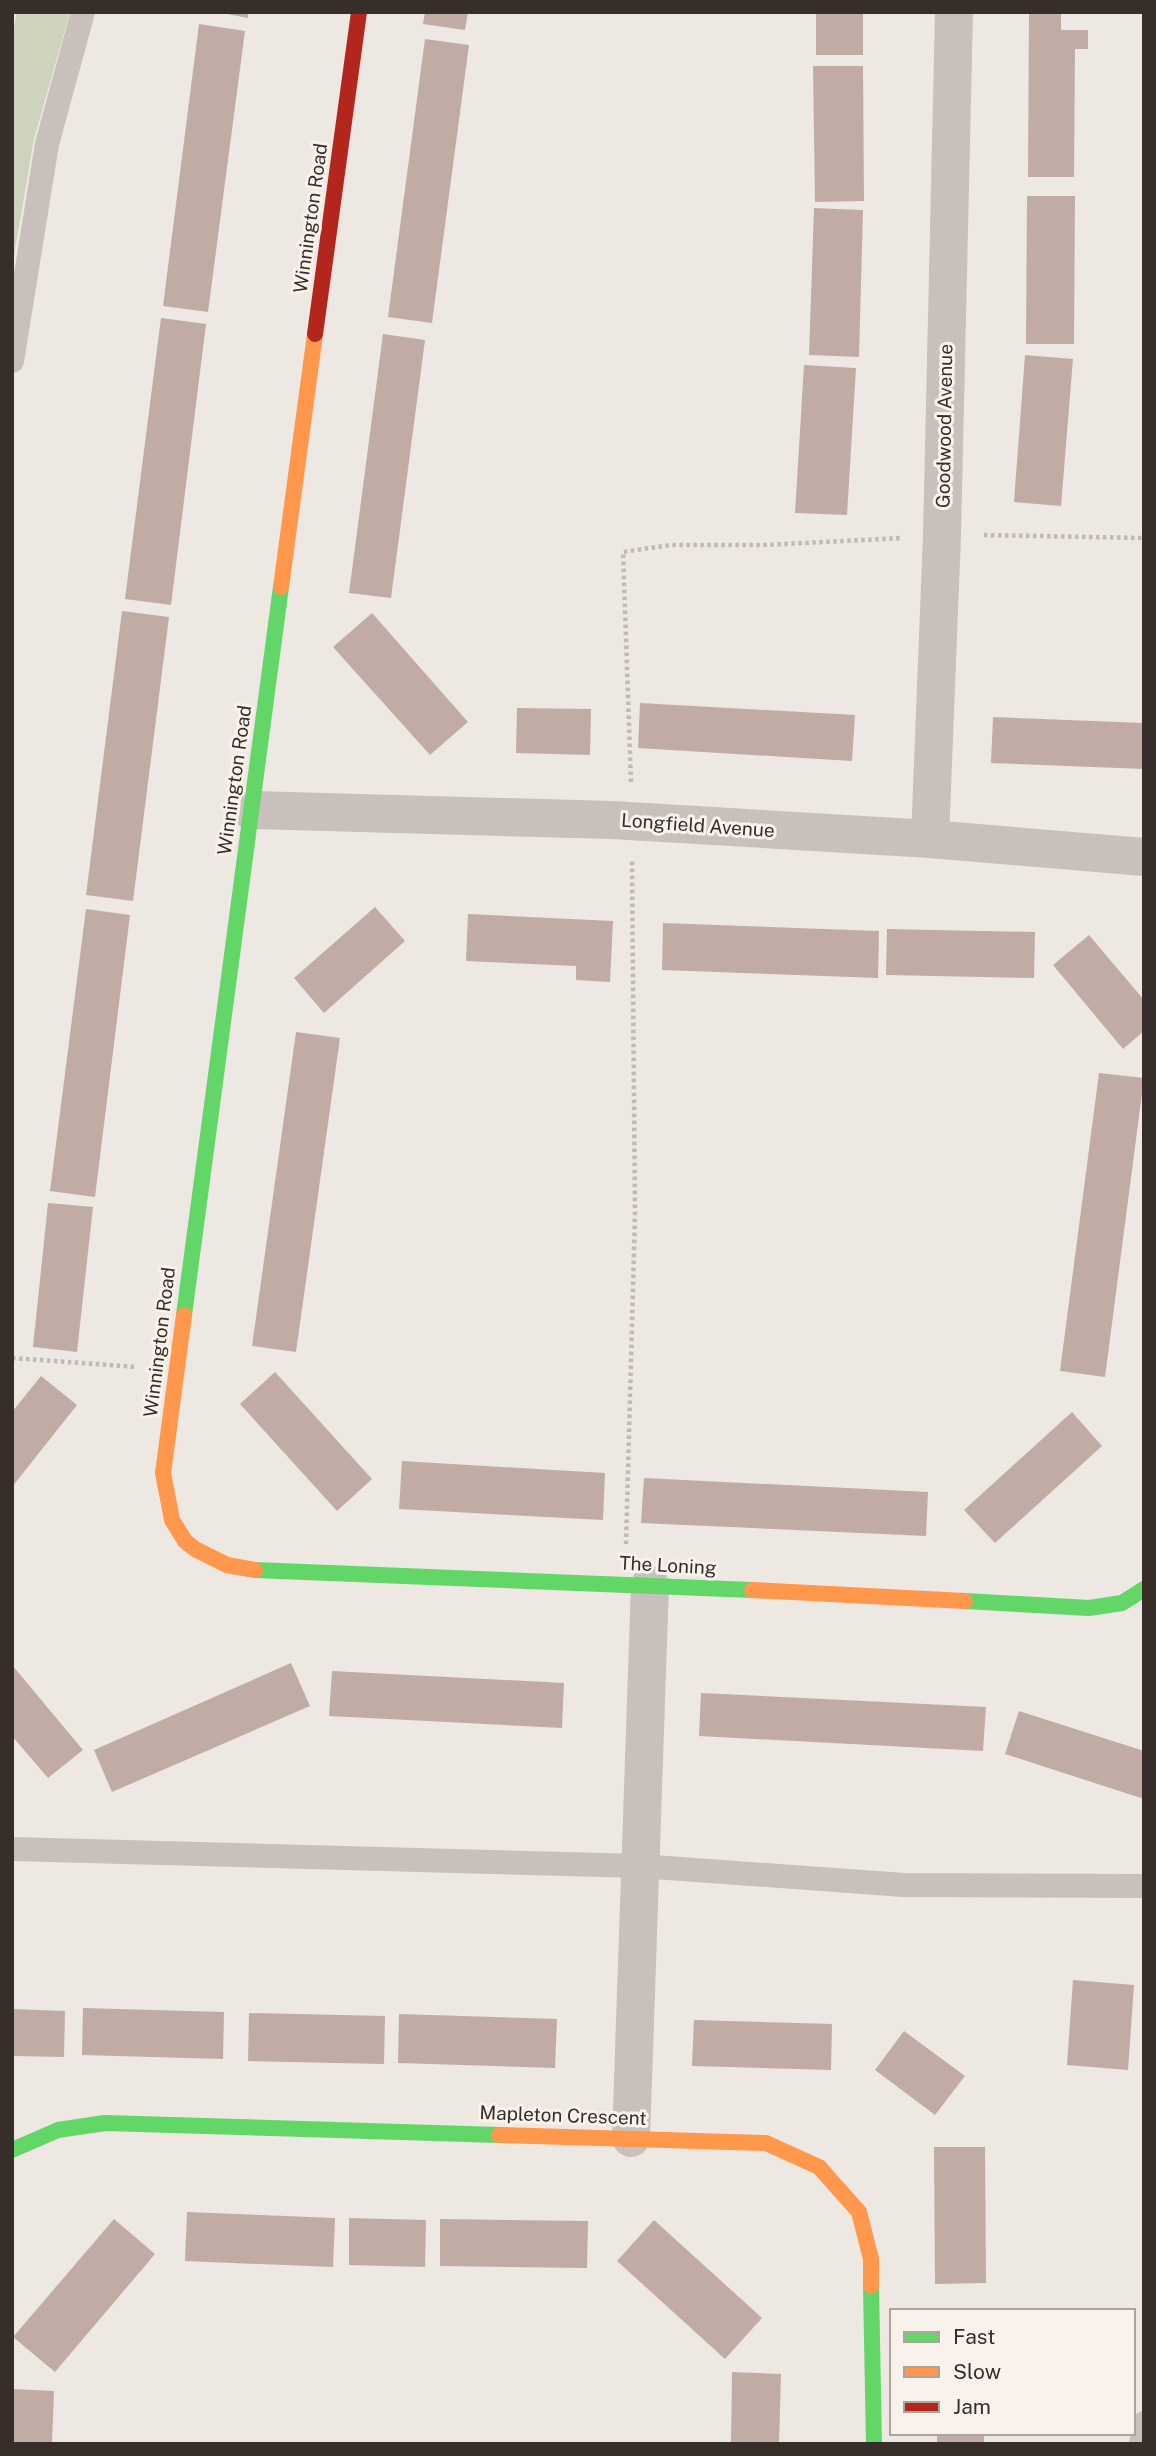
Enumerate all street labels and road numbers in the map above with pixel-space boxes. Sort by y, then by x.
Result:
street label: Winnington Road [289,142,331,294]
street label: Goodwood Avenue [932,344,956,508]
street label: Winnington Road [213,704,255,856]
street label: Longfield Avenue [621,809,775,841]
street label: Winnington Road [139,1266,179,1418]
street label: The Loning [619,1551,717,1579]
street label: Mapleton Crescent [479,2101,647,2129]

